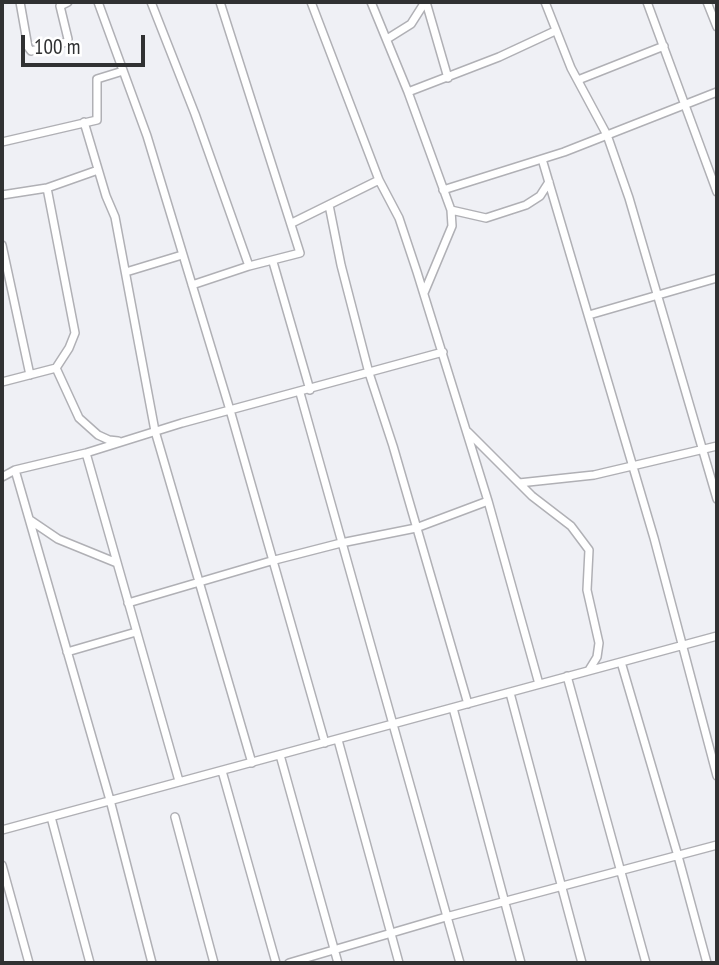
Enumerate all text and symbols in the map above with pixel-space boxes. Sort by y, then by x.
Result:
scale bar [24,21,149,65]
text: 100 m [34,33,80,60]

